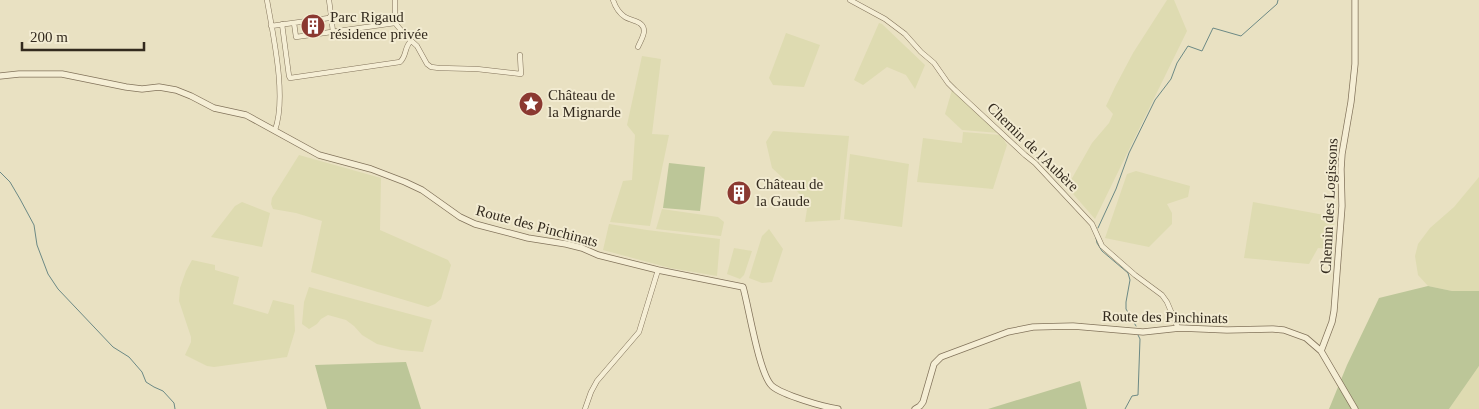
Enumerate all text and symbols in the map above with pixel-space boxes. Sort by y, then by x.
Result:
place label: Parc Rigaud résidence privée [330,9,428,42]
building icon: Parc Rigaud résidence privée [300,13,326,39]
scale bar [22,20,145,52]
text: 200 m [30,29,68,45]
place label: Château de la Mignarde [548,87,621,120]
place icon: Château de la Mignarde [518,91,544,117]
street label: Chemin de l'Aubère [984,100,1082,195]
street label: Chemin des Logissons [1317,138,1341,274]
place label: Château de la Gaude [756,176,823,209]
building icon: Château de la Gaude [726,180,752,206]
street label: Route des Pinchinats [474,202,600,250]
street label: Route des Pinchinats [1102,308,1228,326]

